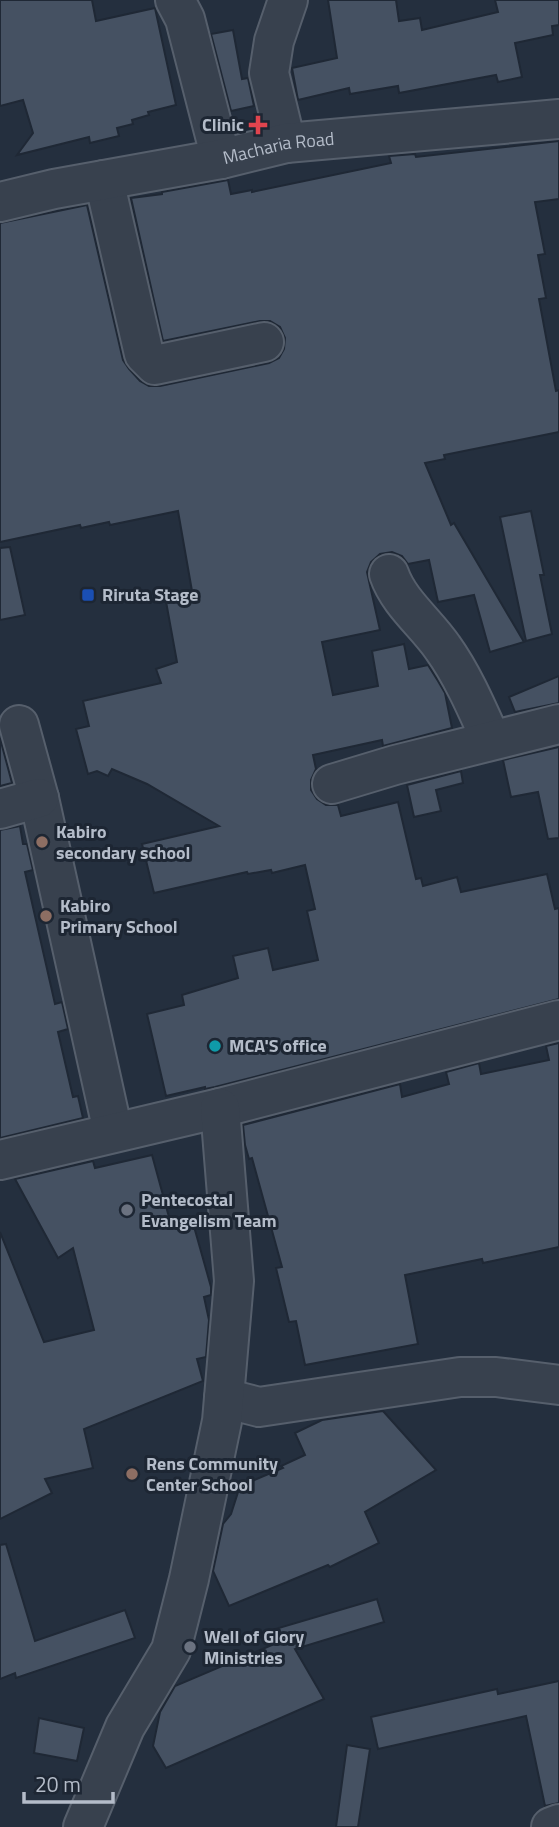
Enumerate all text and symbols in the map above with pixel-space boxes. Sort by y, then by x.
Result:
place label: Clinic [202,111,244,138]
marker: Clinic [250,117,266,133]
street label: Macharia Road [220,125,335,171]
place label: Riruta Stage [102,581,198,608]
marker: Riruta Stage [80,587,96,603]
place label: Kabiro secondary school [56,818,190,866]
marker: Kabiro secondary school [34,834,50,850]
place label: Kabiro Primary School [60,892,178,940]
marker: Kabiro Primary School [38,908,54,924]
place label: MCA'S office [229,1032,327,1059]
marker: MCA'S office [207,1038,223,1054]
place label: Pentecostal Evangelism Team [141,1186,277,1234]
marker: Pentecostal Evangelism Team [119,1202,135,1218]
place label: Rens Community Center School [146,1450,278,1498]
marker: Rens Community Center School [124,1466,140,1482]
place label: Well of Glory Ministries [204,1623,304,1671]
marker: Well of Glory Ministries [182,1639,198,1655]
scale bar [24,1760,114,1804]
text: 20 m [35,1768,81,1800]

